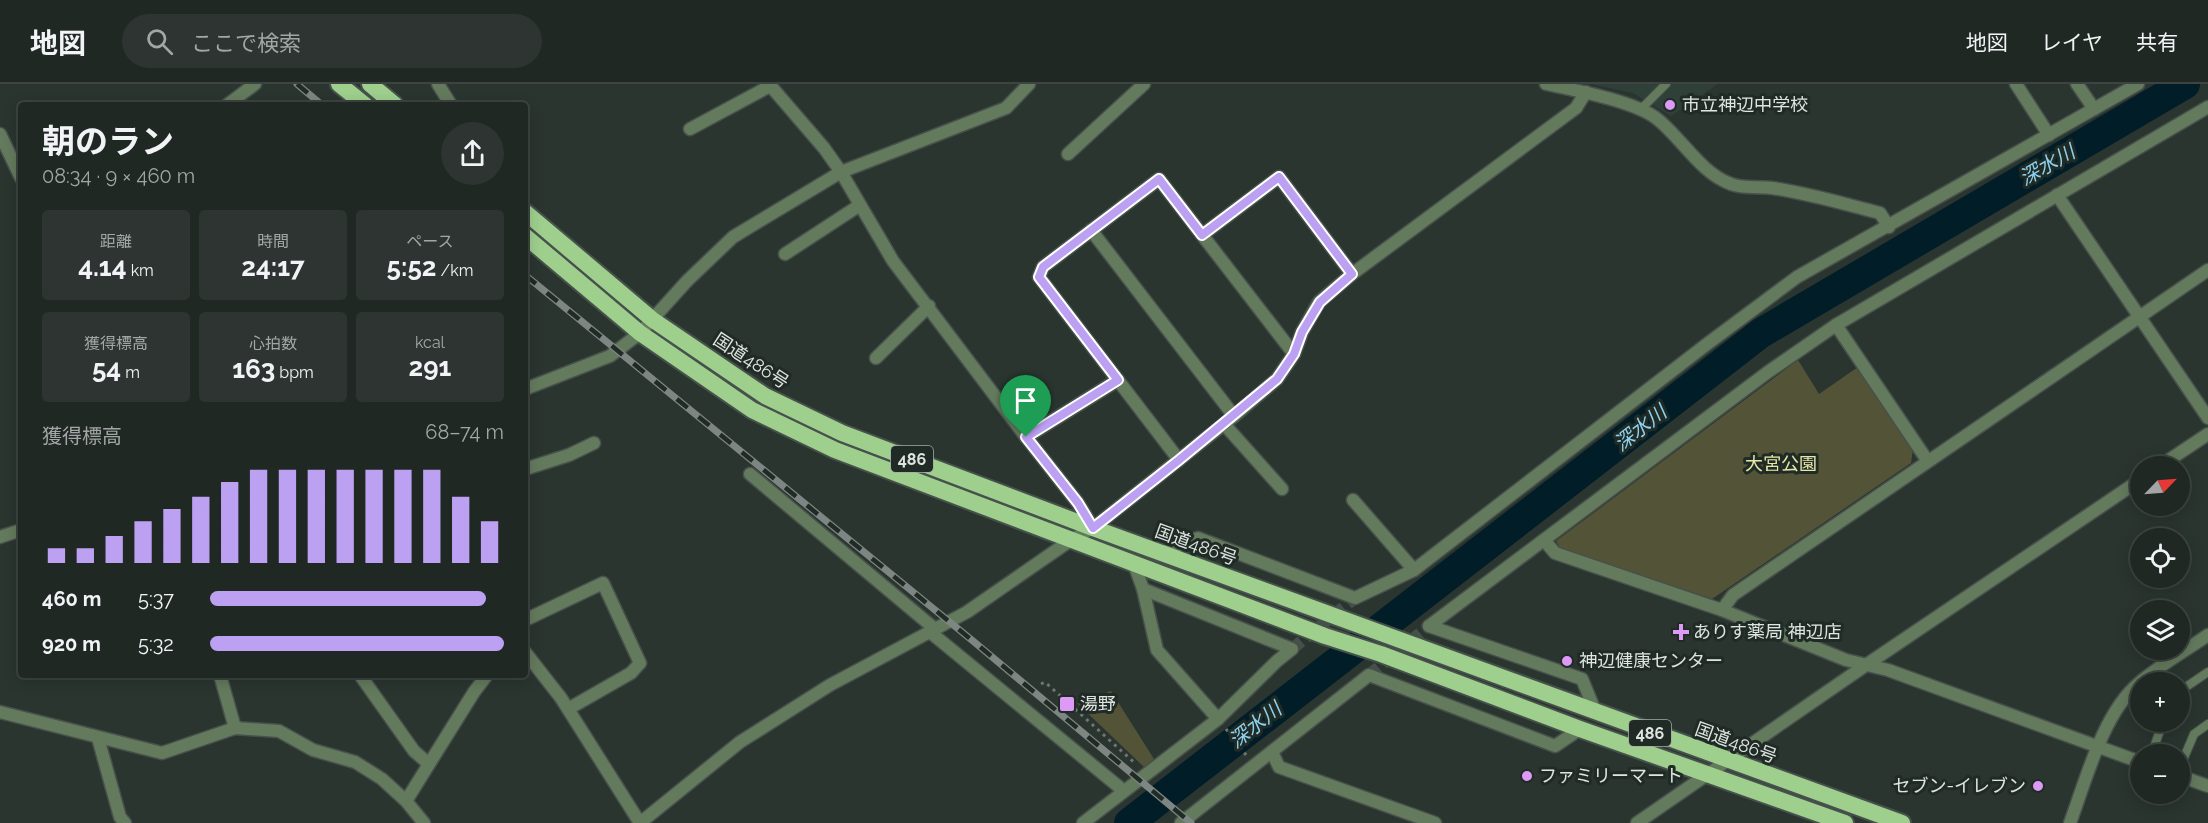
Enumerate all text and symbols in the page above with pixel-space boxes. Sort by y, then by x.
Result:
search box [122,14,542,68]
icon: search [143,25,176,58]
text: 地図 [30,27,86,60]
text: ここで検索 [191,30,301,56]
text: 地図 [1966,30,2008,55]
text: レイヤ [2041,30,2103,55]
text: 共有 [2136,30,2178,55]
place label: 市立神辺中学校 [1682,94,1808,115]
marker: 市立神辺中学校 [1663,98,1677,112]
text: 朝のラン [42,122,174,161]
button: share [441,122,504,185]
water label: 深水川 [2015,139,2081,190]
text: 08:34 · 9 × 460 m [42,164,195,188]
text: 距離 [100,232,132,251]
text: 時間 [257,232,289,251]
text: ペース [406,232,454,251]
text: 4.14 [78,252,127,282]
text: 24:17 [241,252,305,282]
text: 5:52 [387,252,436,282]
text: km [127,261,154,280]
text: /km [436,261,473,280]
street label: 国道486号 [710,329,793,393]
text: kcal [415,333,445,352]
text: 獲得標高 [84,334,148,353]
text: 心拍数 [249,334,297,353]
text: 291 [409,352,451,382]
text: 54 [92,354,121,384]
text: 163 [232,354,275,384]
text: m [121,363,140,382]
text: bpm [275,363,314,382]
pin [1000,375,1051,437]
icon: arrive [1009,384,1042,417]
water label: 深水川 [1609,399,1673,456]
text: 68–74 m [425,420,504,444]
text: 獲得標高 [42,424,122,448]
road number: 486 [891,446,933,472]
park label: 大宮公園 [1745,453,1817,474]
north arrow [2130,456,2190,516]
map controls [2130,456,2190,804]
street label: 国道486号 [1152,520,1240,569]
button: locate [2130,528,2190,588]
text: 460 m [42,587,101,611]
text: 5:37 [138,587,174,611]
button: layers [2130,600,2190,660]
place label: ありす薬局 神辺店 [1693,621,1842,642]
marker: ありす薬局 神辺店 [1674,625,1688,639]
text: 920 m [42,632,101,656]
text: 5:32 [138,632,174,656]
place label: 神辺健康センター [1579,650,1723,671]
marker: 神辺健康センター [1560,654,1574,668]
button: + [2130,672,2190,732]
place label: 湯野 [1080,693,1116,714]
marker: 湯野 [1058,695,1076,713]
water label: 深水川 [1224,696,1288,753]
street label: 国道486号 [1692,718,1780,767]
road number: 486 [1629,720,1671,746]
button: − [2130,744,2190,804]
place label: ファミリーマート [1539,765,1683,786]
marker: ファミリーマート [1520,769,1534,783]
place label: セブン-イレブン [1892,775,2026,796]
marker: セブン-イレブン [2031,779,2045,793]

